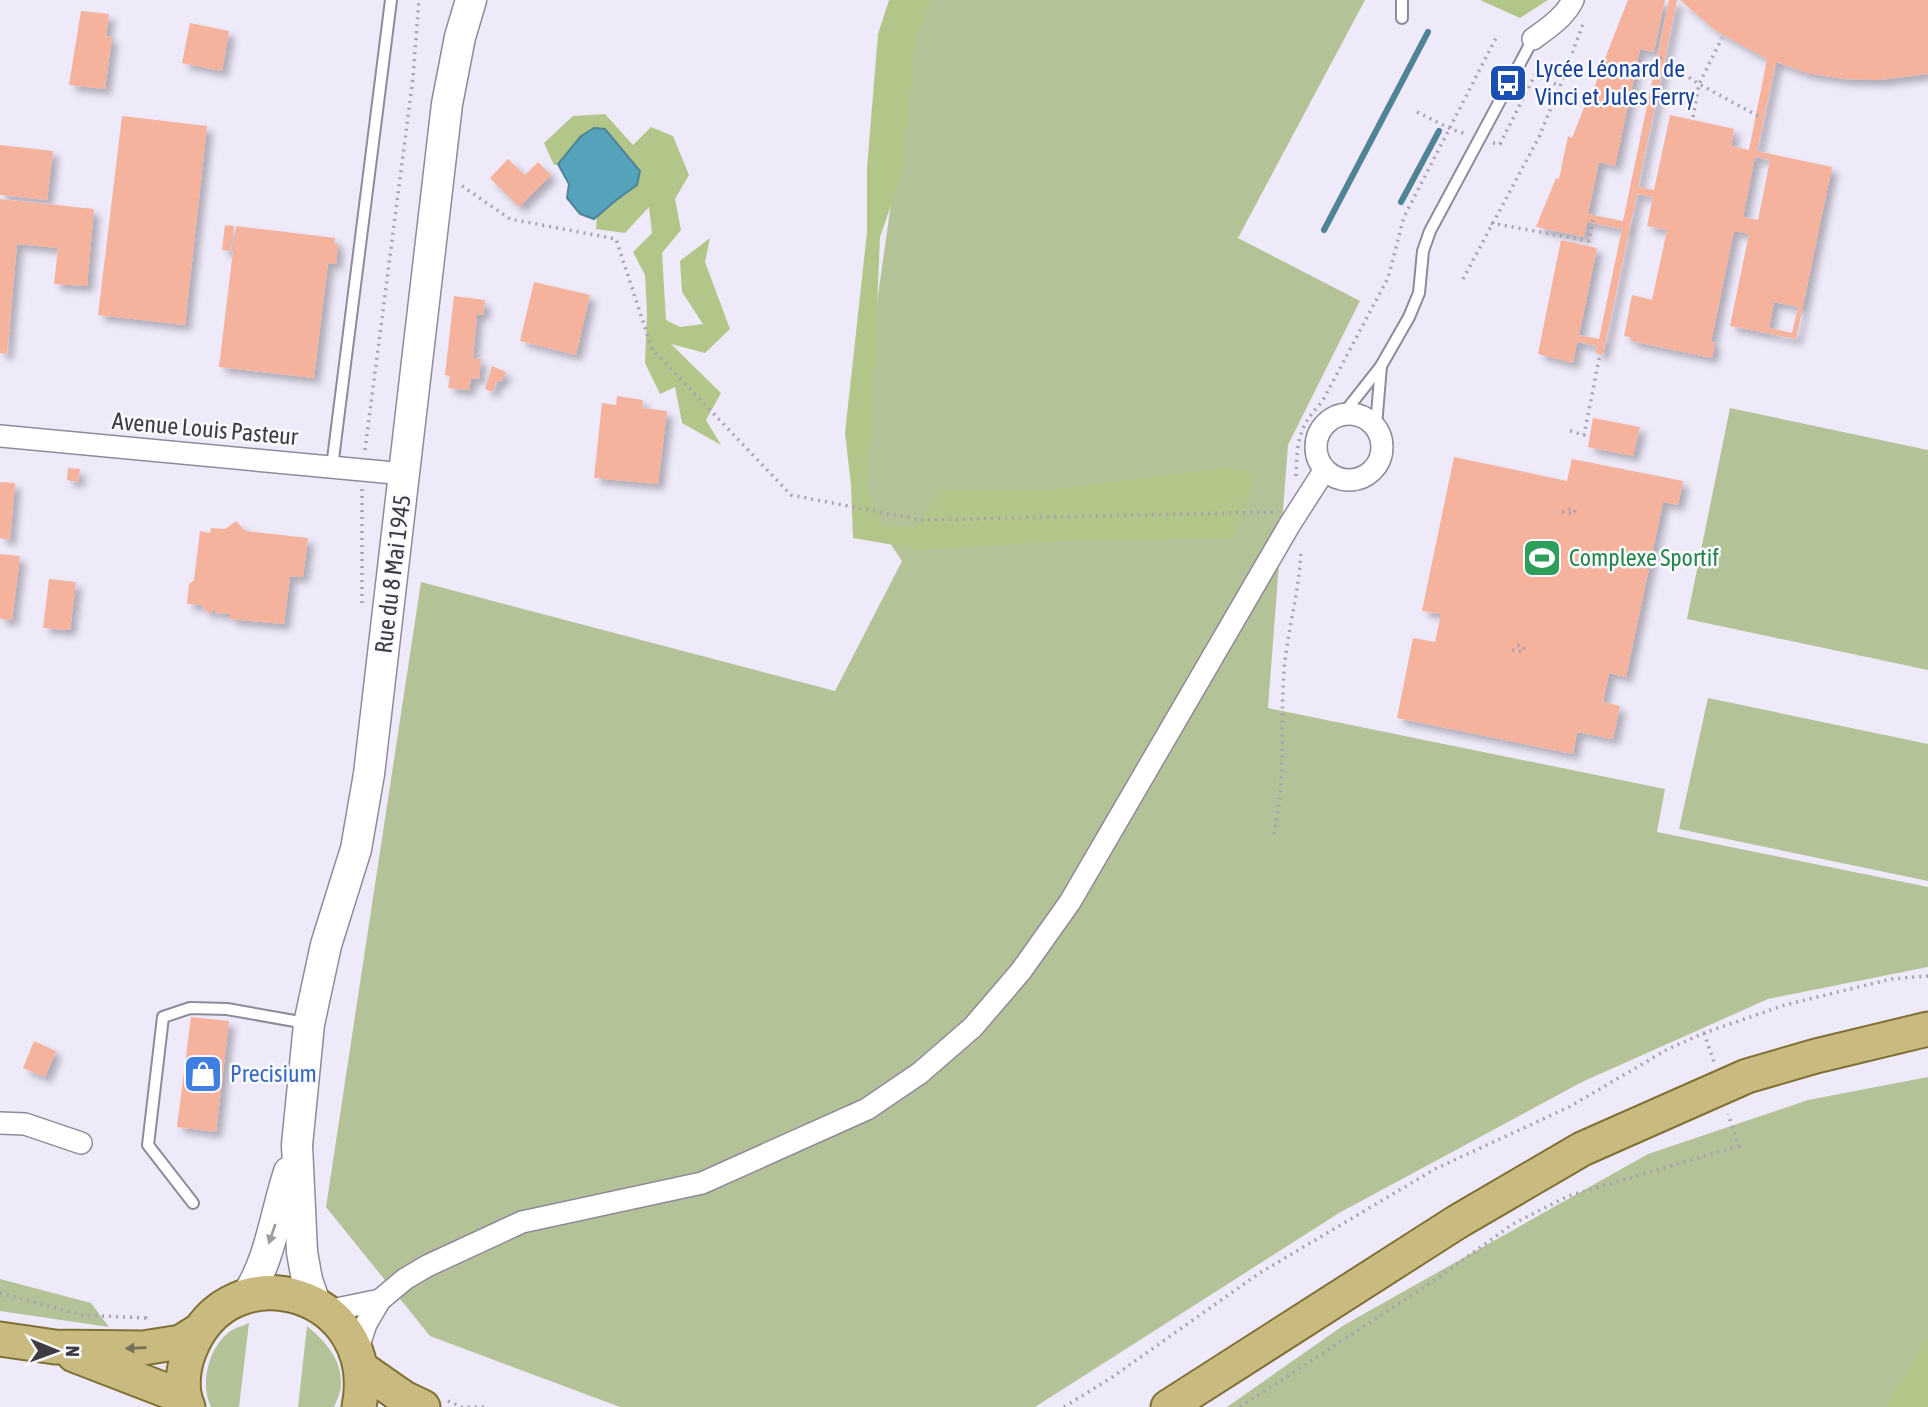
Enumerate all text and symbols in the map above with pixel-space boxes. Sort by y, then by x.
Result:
place label: Lycée Léonard de Vinci et Jules Ferry [1535,55,1695,110]
bus stop icon: Lycée Léonard de Vinci et Jules Ferry [1487,62,1529,104]
street label: Avenue Louis Pasteur [111,407,300,450]
street label: Rue du 8 Mai 1945 [369,493,416,655]
sports icon: Complexe Sportif [1521,537,1563,579]
place label: Complexe Sportif [1569,544,1719,571]
shop icon: Precisium [182,1053,224,1095]
place label: Precisium [230,1060,317,1087]
one-way arrow [267,1223,278,1244]
north arrow [21,1316,91,1386]
one-way arrow [125,1342,147,1353]
text: N [62,1345,84,1357]

